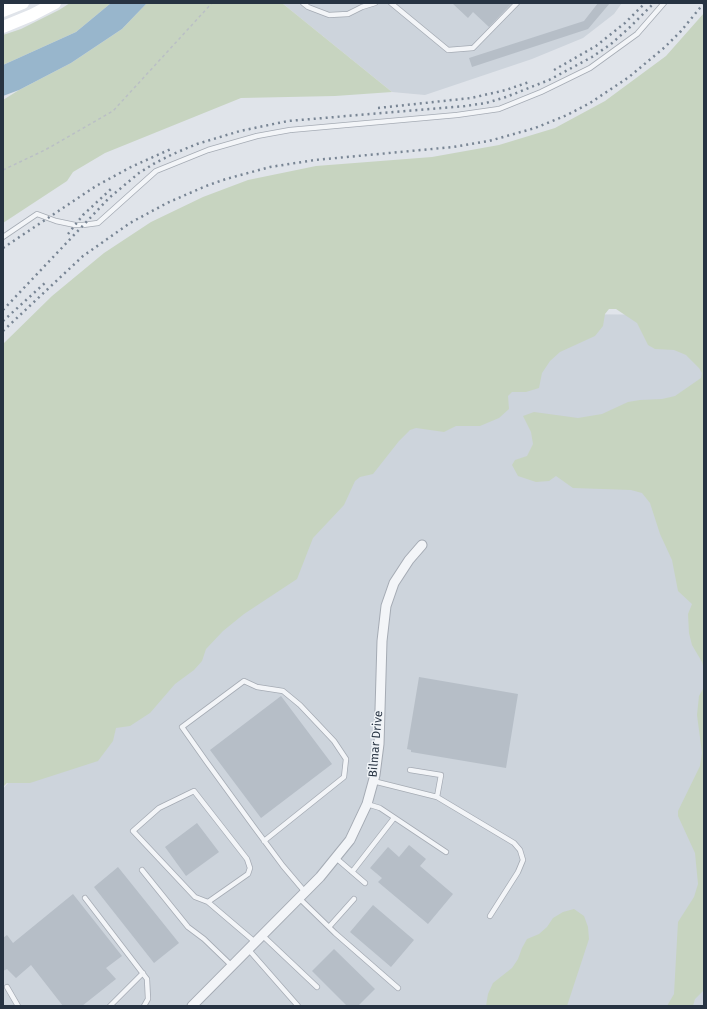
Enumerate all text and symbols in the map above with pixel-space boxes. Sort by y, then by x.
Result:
street label: Bilmar Drive [366,710,386,778]

